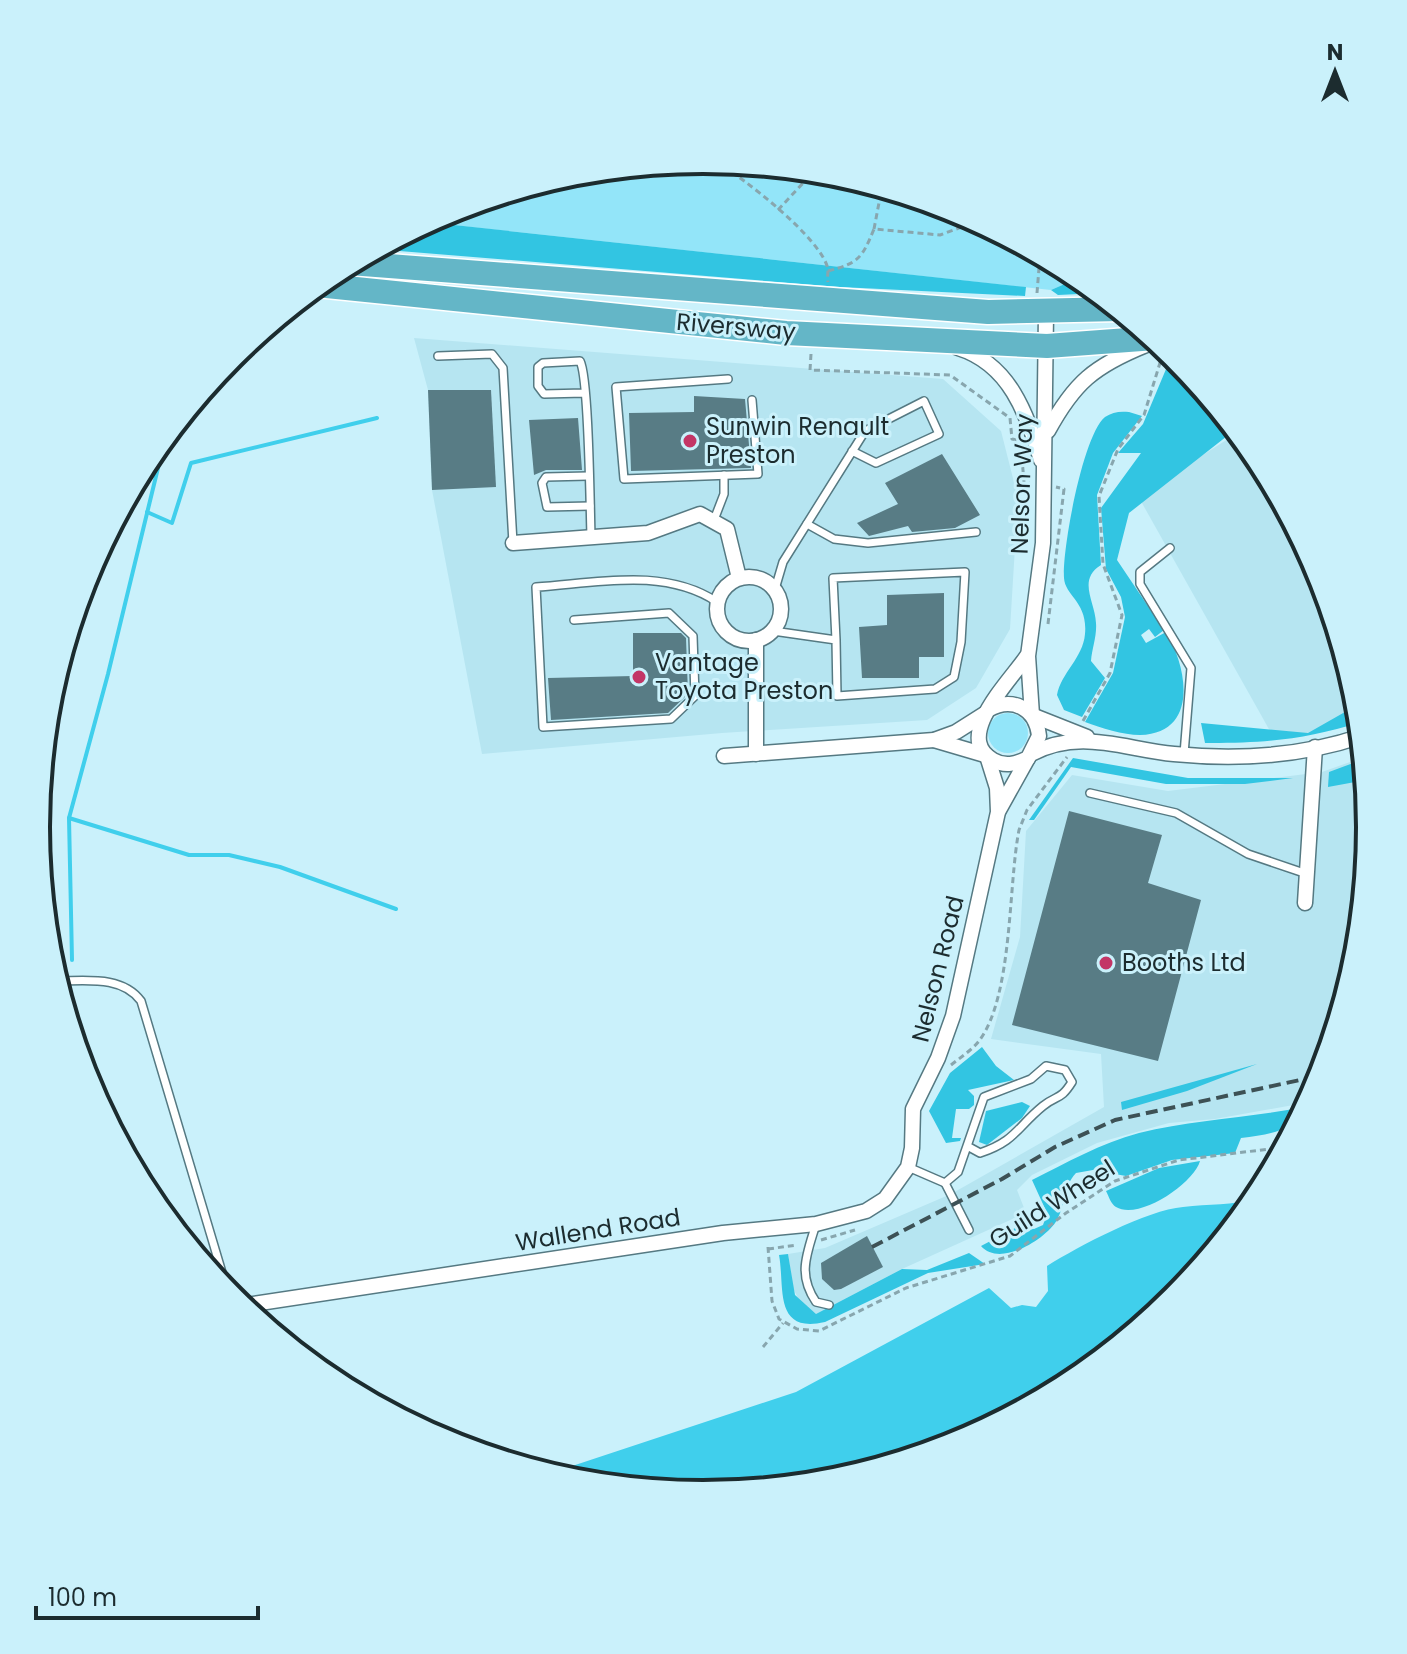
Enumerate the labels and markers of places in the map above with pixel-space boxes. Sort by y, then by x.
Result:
place label: Sunwin Renault Preston [706,410,889,471]
marker: Sunwin Renault Preston [681,432,699,450]
place label: Vantage Toyota Preston [655,646,833,707]
marker: Vantage Toyota Preston [630,668,648,686]
place label: Booths Ltd [1122,946,1246,979]
marker: Booths Ltd [1097,954,1115,972]

